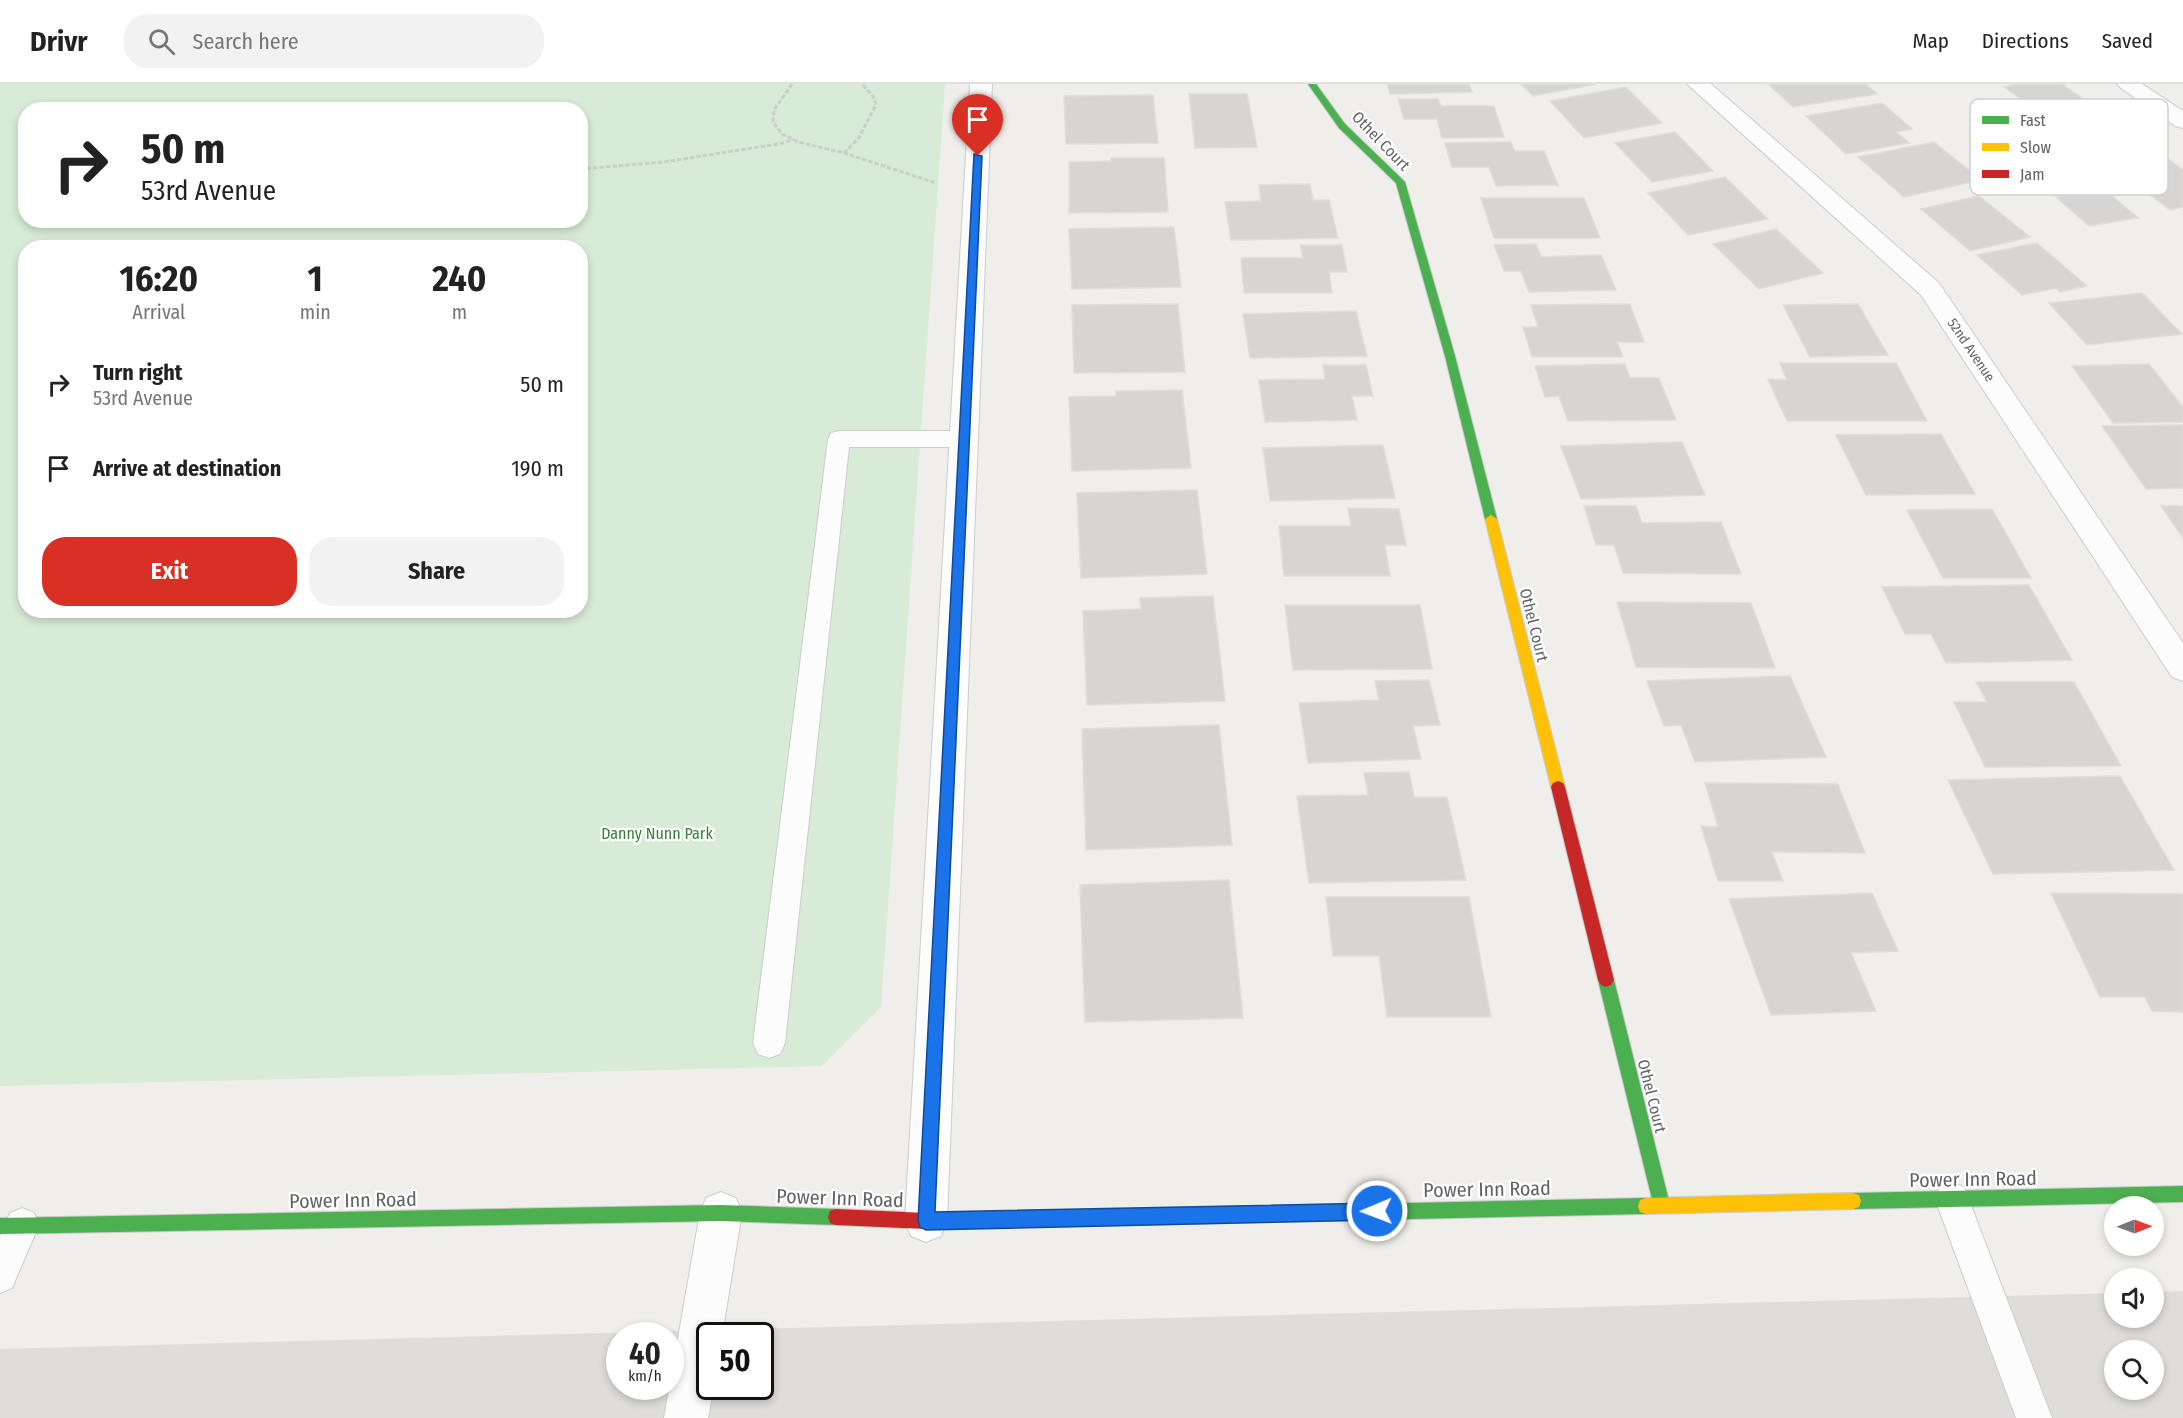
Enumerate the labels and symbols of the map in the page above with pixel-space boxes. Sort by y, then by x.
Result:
pin [952,94,1003,156]
legend [1970,99,2168,195]
street label: Othel Court [1348,107,1414,175]
text: Fast [2020,111,2047,130]
text: Slow [2020,138,2051,157]
text: Jam [2020,165,2045,184]
street label: 52nd Avenue [1944,315,1998,385]
street label: Othel Court [1516,586,1552,664]
park label: Danny Nunn Park [601,824,713,843]
street label: Othel Court [1634,1057,1670,1135]
street label: Power Inn Road [1909,1166,2037,1192]
street label: Power Inn Road [1423,1176,1551,1202]
position arrow [1345,1179,1409,1243]
street label: Power Inn Road [776,1184,904,1212]
street label: Power Inn Road [289,1187,417,1213]
north arrow [2104,1196,2164,1256]
speed limit sign: 50 [696,1322,774,1400]

